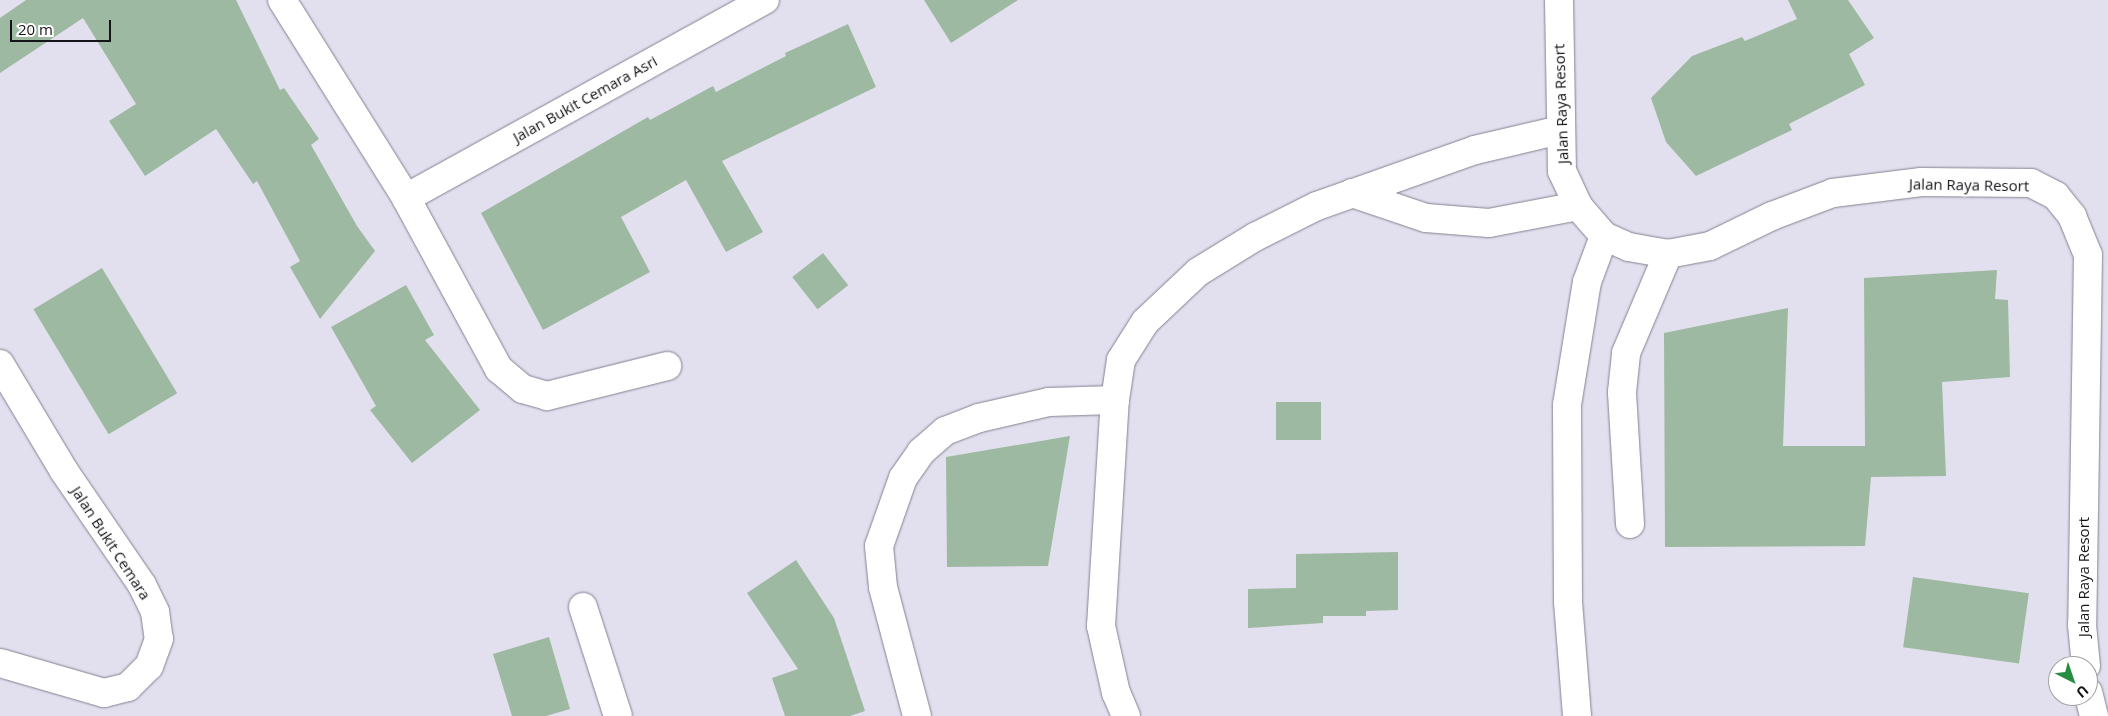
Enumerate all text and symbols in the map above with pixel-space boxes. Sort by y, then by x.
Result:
scale bar [12,10,114,42]
text: 20 m [18,19,53,39]
street label: Jalan Raya Resort [1550,44,1572,164]
street label: Jalan Bukit Cemara Asri [510,52,660,146]
street label: Jalan Raya Resort [1909,175,2029,195]
street label: Jalan Bukit Cemara [68,483,154,603]
street label: Jalan Raya Resort [2075,517,2093,637]
north arrow [2048,656,2098,706]
text: U [2072,681,2093,703]

